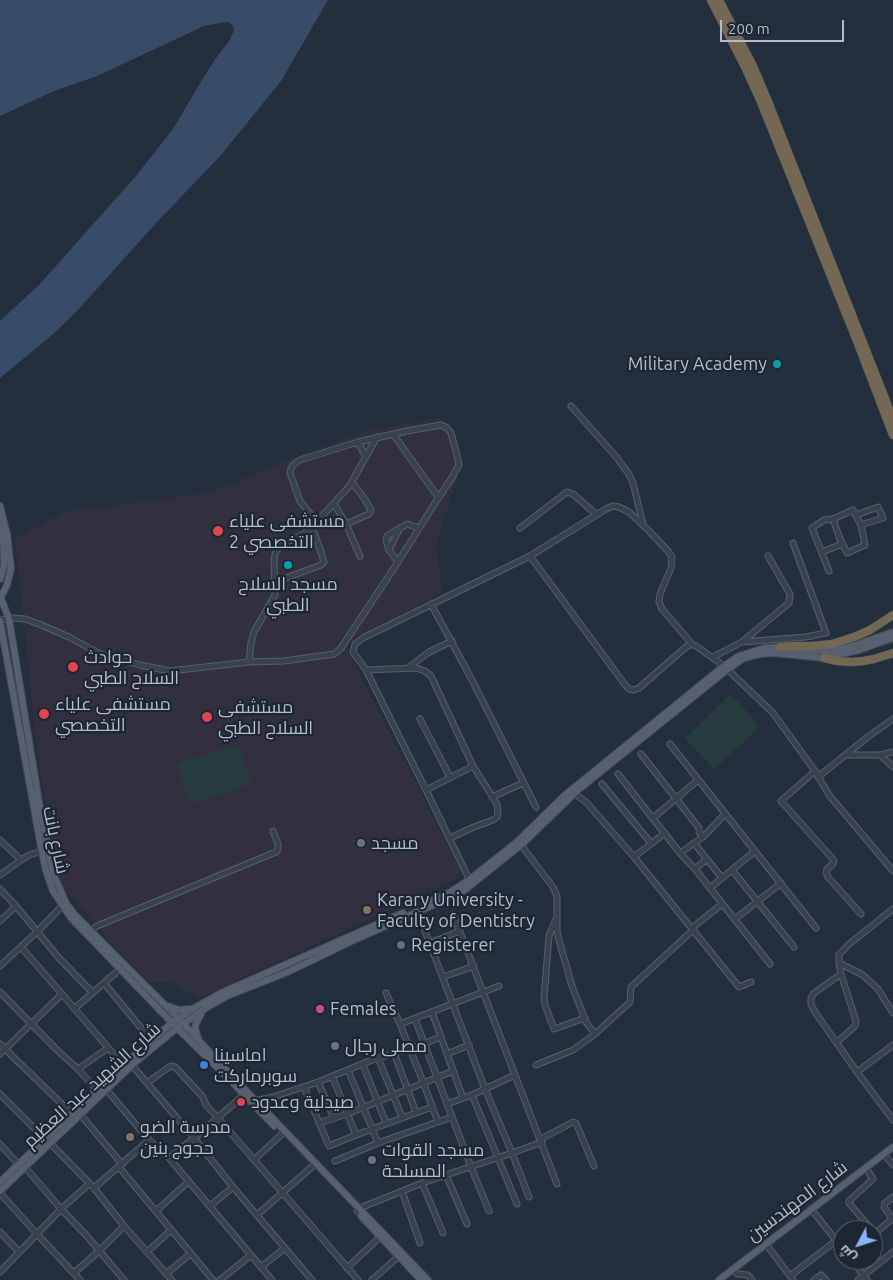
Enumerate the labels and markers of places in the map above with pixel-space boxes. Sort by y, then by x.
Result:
place label: Military Academy [628,353,767,375]
marker: Military Academy [771,358,783,370]
place label: مستشفى علياء التخصصي 2 [229,510,345,552]
marker: مستشفى علياء التخصصي 2 [211,524,225,538]
marker: مسجد السلاح الطبي [282,559,294,571]
place label: مسجد السلاح الطبي [238,573,338,616]
place label: حوادث السلاح الطبي [84,646,179,689]
marker: حوادث السلاح الطبي [66,660,80,674]
place label: مستشفى علياء التخصصي [55,693,171,736]
place label: مستشفى السلاح الطبي [218,696,313,739]
marker: مستشفى علياء التخصصي [37,707,51,721]
marker: مستشفى السلاح الطبي [200,710,214,724]
place label: مسجد [371,832,419,854]
marker: مسجد [355,837,367,849]
place label: Karary University - Faculty of Dentistry [377,889,535,932]
marker: Karary University - Faculty of Dentistry [361,904,373,916]
place label: Registerer [411,934,495,956]
marker: Registerer [395,939,407,951]
place label: Females [330,998,397,1020]
marker: Females [314,1003,326,1015]
place label: مصلى رجال [345,1035,427,1057]
marker: مصلى رجال [329,1040,341,1052]
place label: اماسينا سوبرماركت [214,1044,297,1086]
marker: اماسينا سوبرماركت [198,1059,210,1071]
place label: صيدلية وعدود [251,1091,354,1113]
marker: صيدلية وعدود [235,1096,247,1108]
place label: مدرسة الضو حجوج بنين [140,1116,231,1158]
marker: مدرسة الضو حجوج بنين [124,1131,136,1143]
place label: مسجد القوات المسلحة [382,1139,484,1182]
marker: مسجد القوات المسلحة [366,1154,378,1166]

